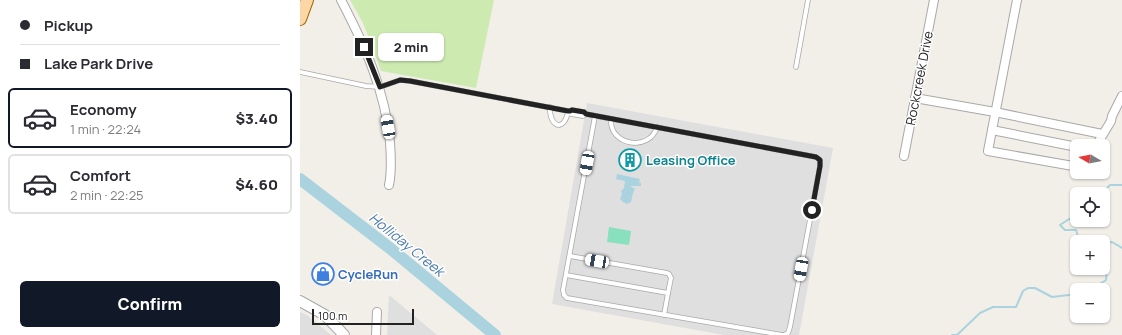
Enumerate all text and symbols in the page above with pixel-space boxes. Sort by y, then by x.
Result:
text: Pickup [44,15,93,36]
street label: Rockcreek Drive [901,29,937,127]
callout: 2 min [378,33,444,61]
route end [355,38,373,56]
text: 2 min [394,38,428,56]
text: Lake Park Drive [44,53,153,74]
text: Economy [70,99,137,120]
icon: car [22,100,58,136]
text: $3.40 [235,108,278,129]
car [380,114,396,140]
text: 1 min · 22:24 [70,120,141,138]
north arrow [1070,139,1110,179]
map controls [1070,139,1110,323]
building icon: Leasing Office [617,147,643,173]
car [579,150,595,176]
place label: Leasing Office [646,151,736,169]
text: Comfort [70,165,131,186]
icon: car [22,166,58,202]
text: $4.60 [235,174,278,195]
text: 2 min · 22:25 [70,186,144,204]
button: locate [1070,187,1110,227]
route start [803,201,821,219]
water label: Holliday Creek [365,208,450,282]
button: + [1070,235,1110,275]
car [584,253,610,269]
car [793,256,809,282]
shop icon: CycleRun [310,261,336,287]
place label: CycleRun [338,265,398,283]
button: Confirm [20,281,280,327]
button: − [1070,283,1110,323]
scale bar [312,307,414,326]
text: 100 m [318,308,347,323]

